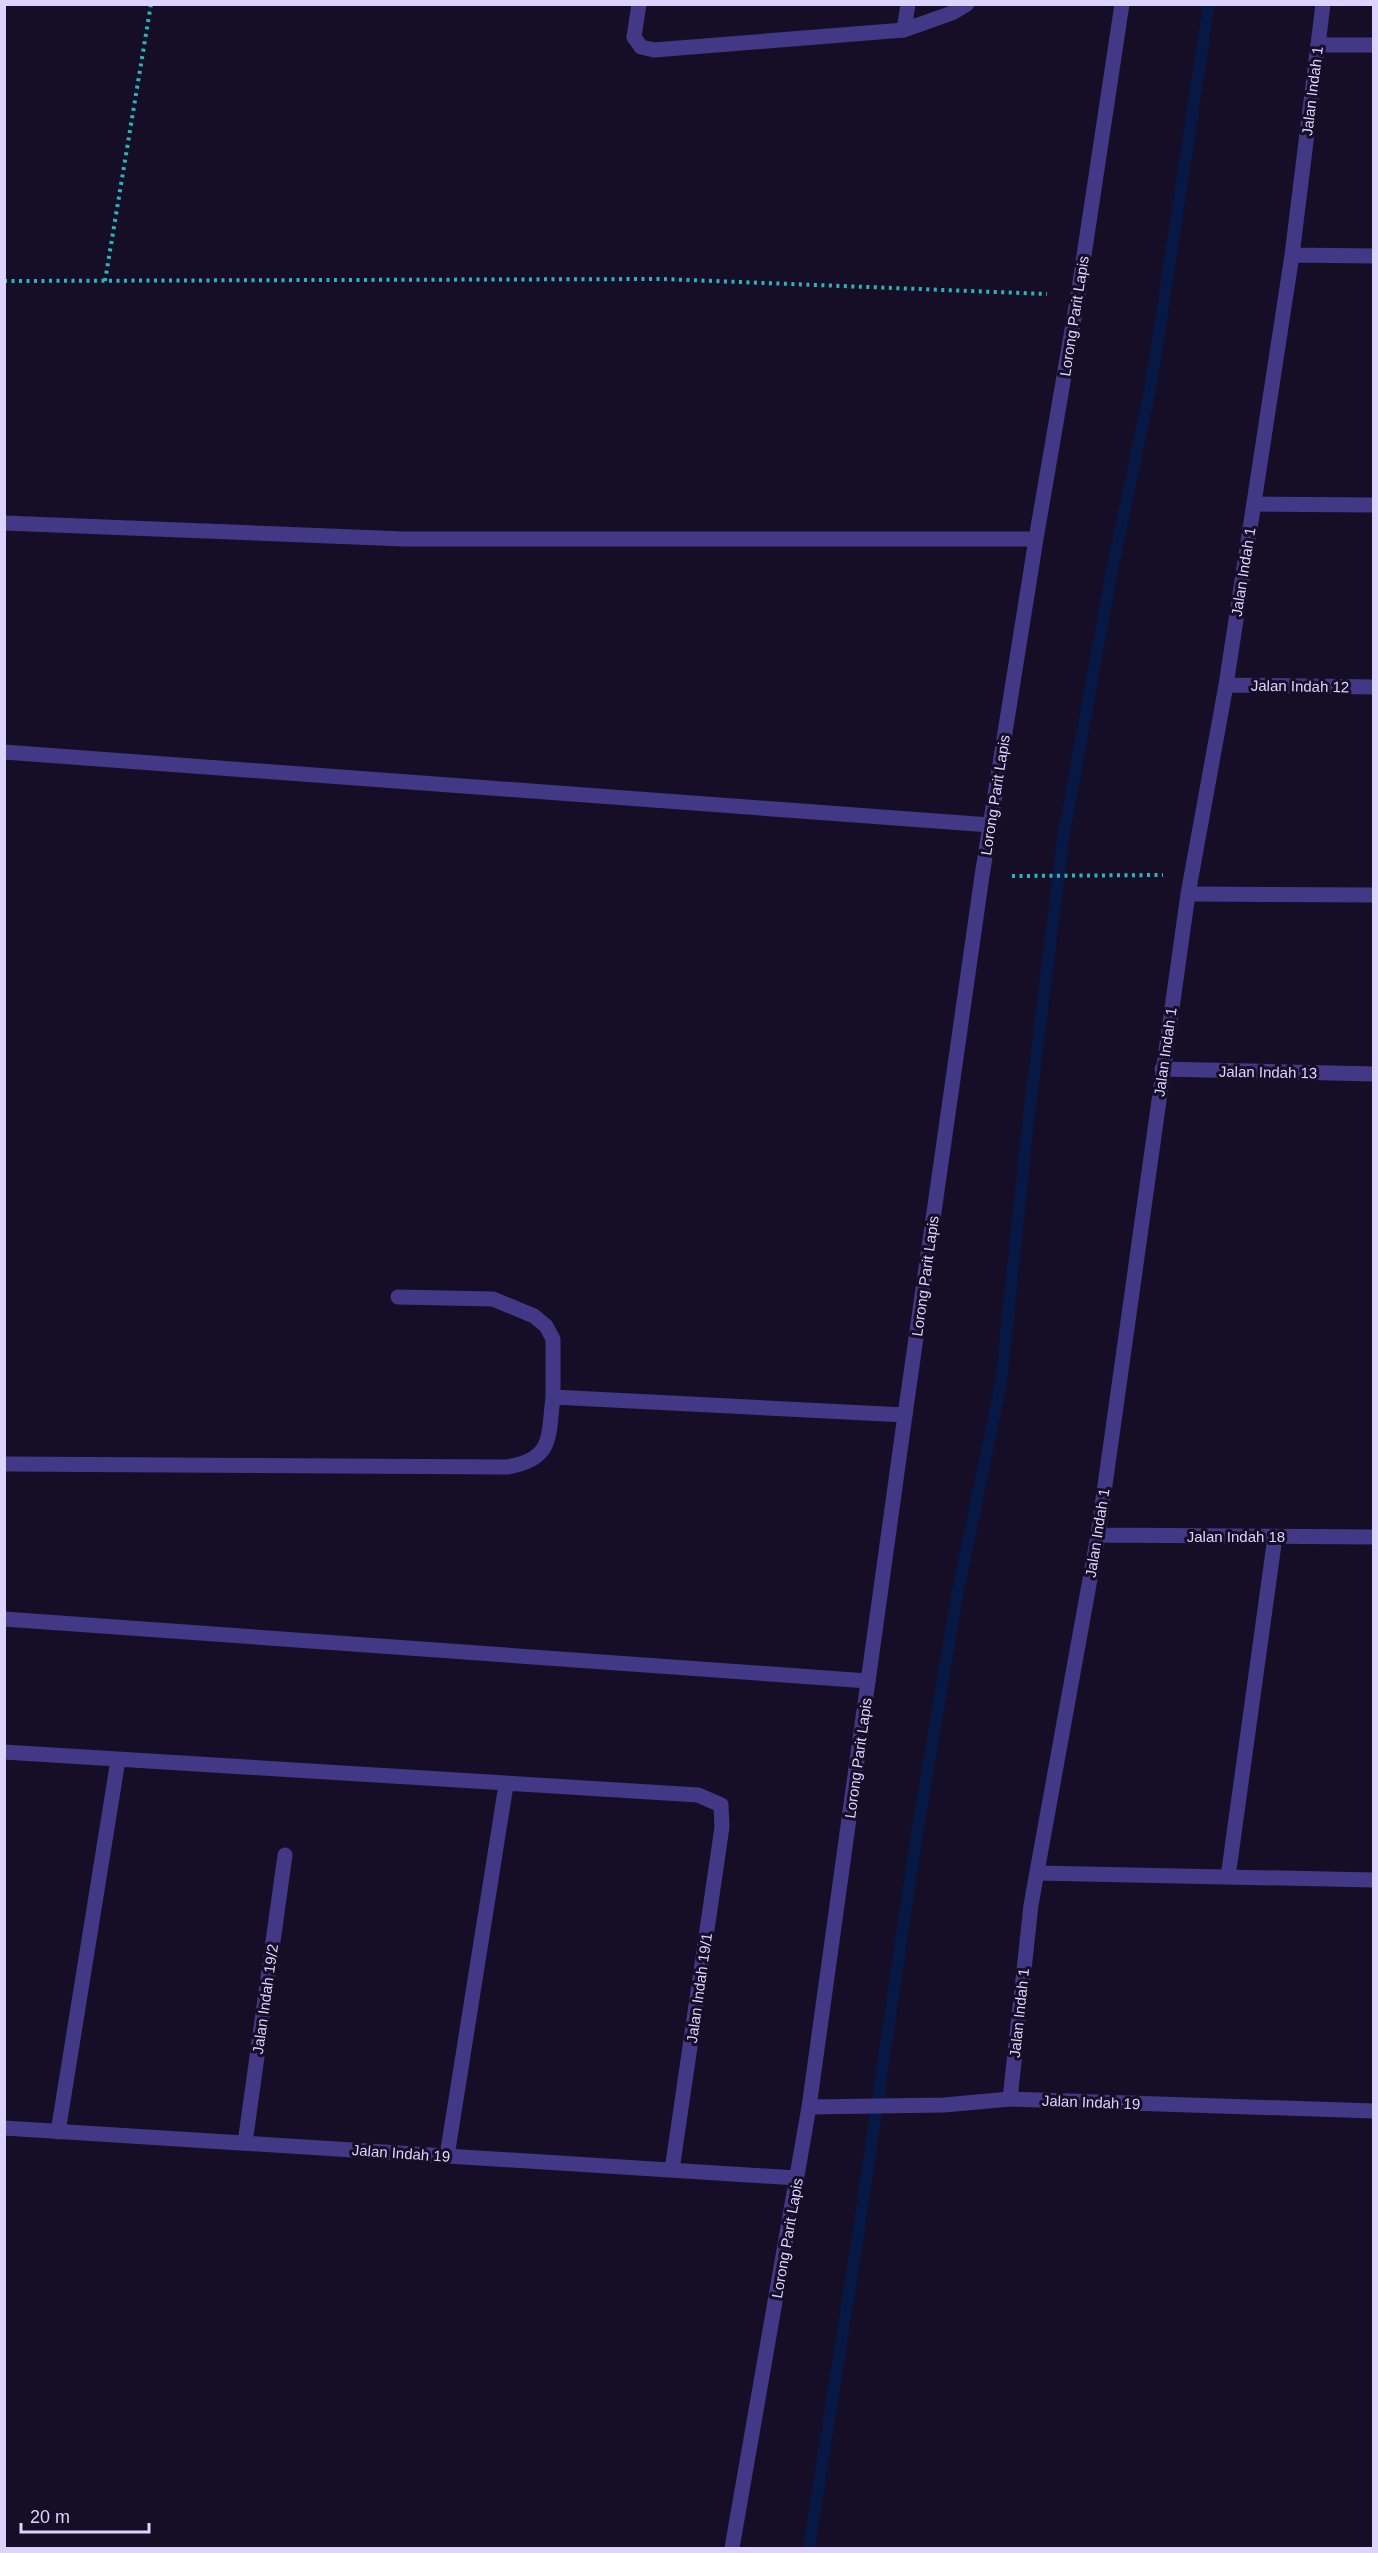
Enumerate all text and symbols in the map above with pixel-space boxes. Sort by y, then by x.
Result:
street label: Jalan Indah 1 [1298,45,1326,137]
street label: Lorong Parit Lapis [1056,255,1092,377]
street label: Jalan Indah 1 [1228,526,1258,618]
street label: Jalan Indah 12 [1251,677,1349,695]
street label: Lorong Parit Lapis [977,734,1013,856]
street label: Jalan Indah 1 [1150,1006,1180,1098]
street label: Jalan Indah 13 [1219,1063,1317,1081]
street label: Lorong Parit Lapis [908,1215,942,1337]
street label: Jalan Indah 1 [1082,1487,1112,1579]
street label: Jalan Indah 18 [1187,1528,1285,1545]
street label: Lorong Parit Lapis [841,1697,875,1819]
street label: Jalan Indah 19/1 [683,1932,715,2044]
street label: Jalan Indah 19/2 [249,1943,281,2055]
street label: Jalan Indah 1 [1006,1967,1032,2059]
street label: Jalan Indah 19 [1042,2092,1140,2112]
street label: Jalan Indah 19 [351,2141,451,2165]
street label: Lorong Parit Lapis [768,2177,806,2299]
scale bar [21,2496,148,2534]
text: 20 m [30,2507,70,2527]

